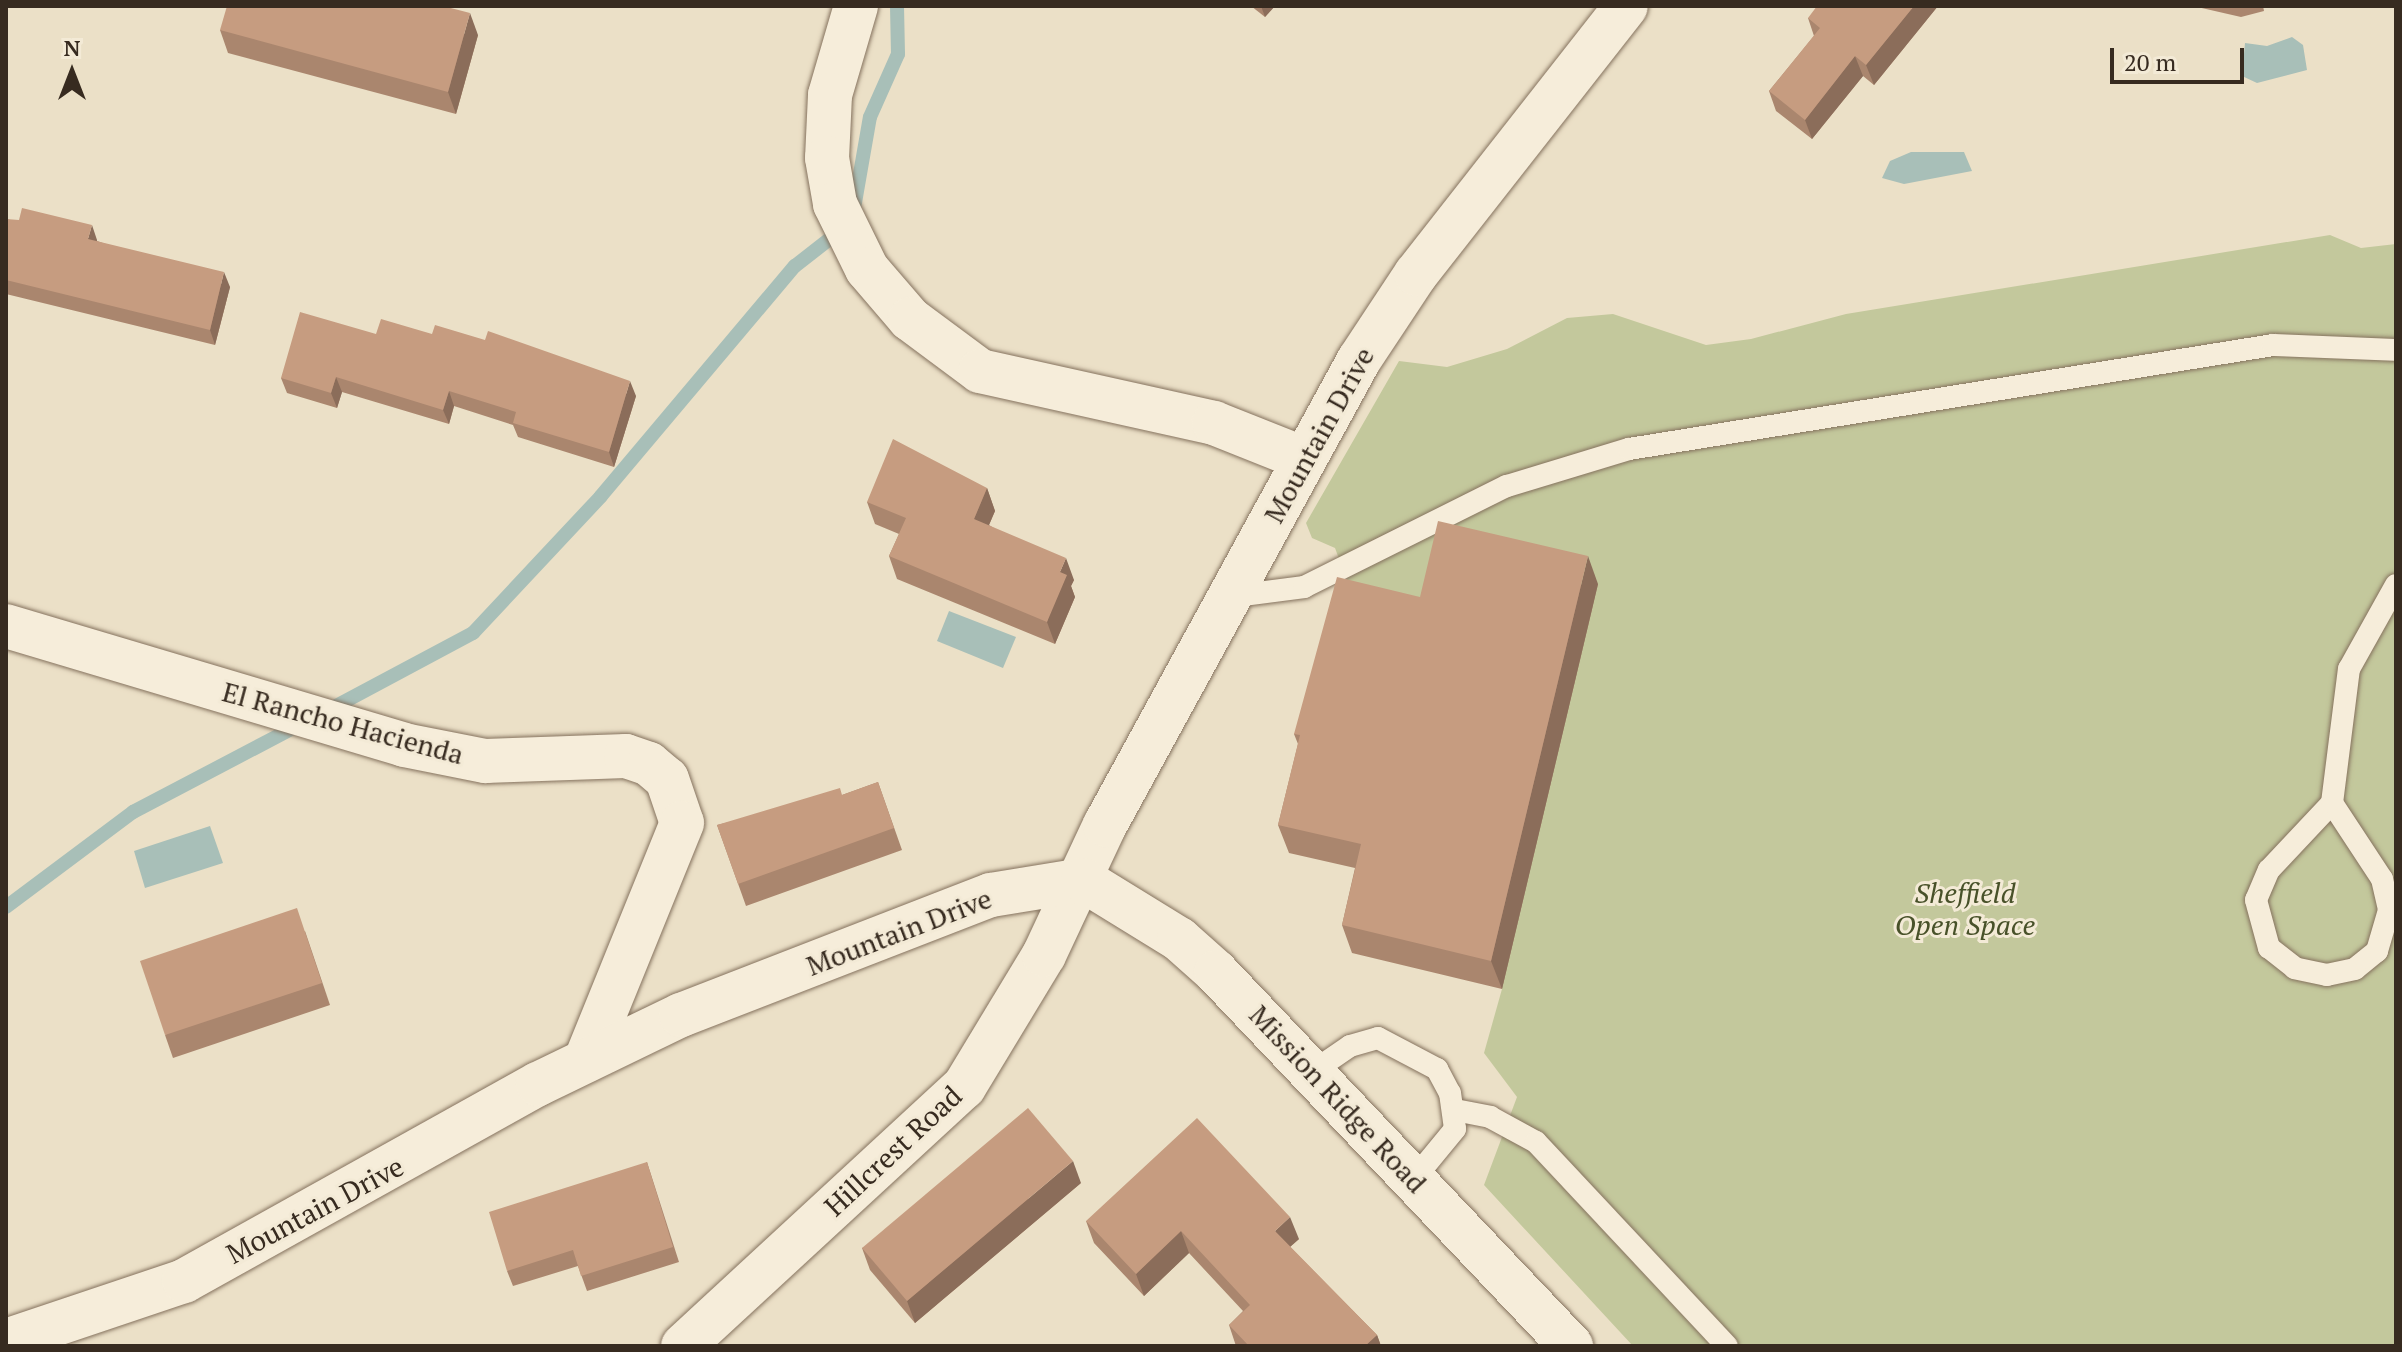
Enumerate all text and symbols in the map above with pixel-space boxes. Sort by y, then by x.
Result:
north arrow [32,32,112,112]
scale bar [2114,32,2248,82]
text: N [64,33,80,62]
text: 20 m [2124,46,2176,78]
street label: Mountain Drive [1257,341,1381,529]
street label: El Rancho Hacienda [219,675,467,771]
park label: Sheffield Open Space [1895,876,2035,942]
street label: Mountain Drive [802,881,996,983]
street label: Mission Ridge Road [1242,998,1434,1200]
street label: Hillcrest Road [817,1079,969,1223]
street label: Mountain Drive [221,1149,409,1271]

